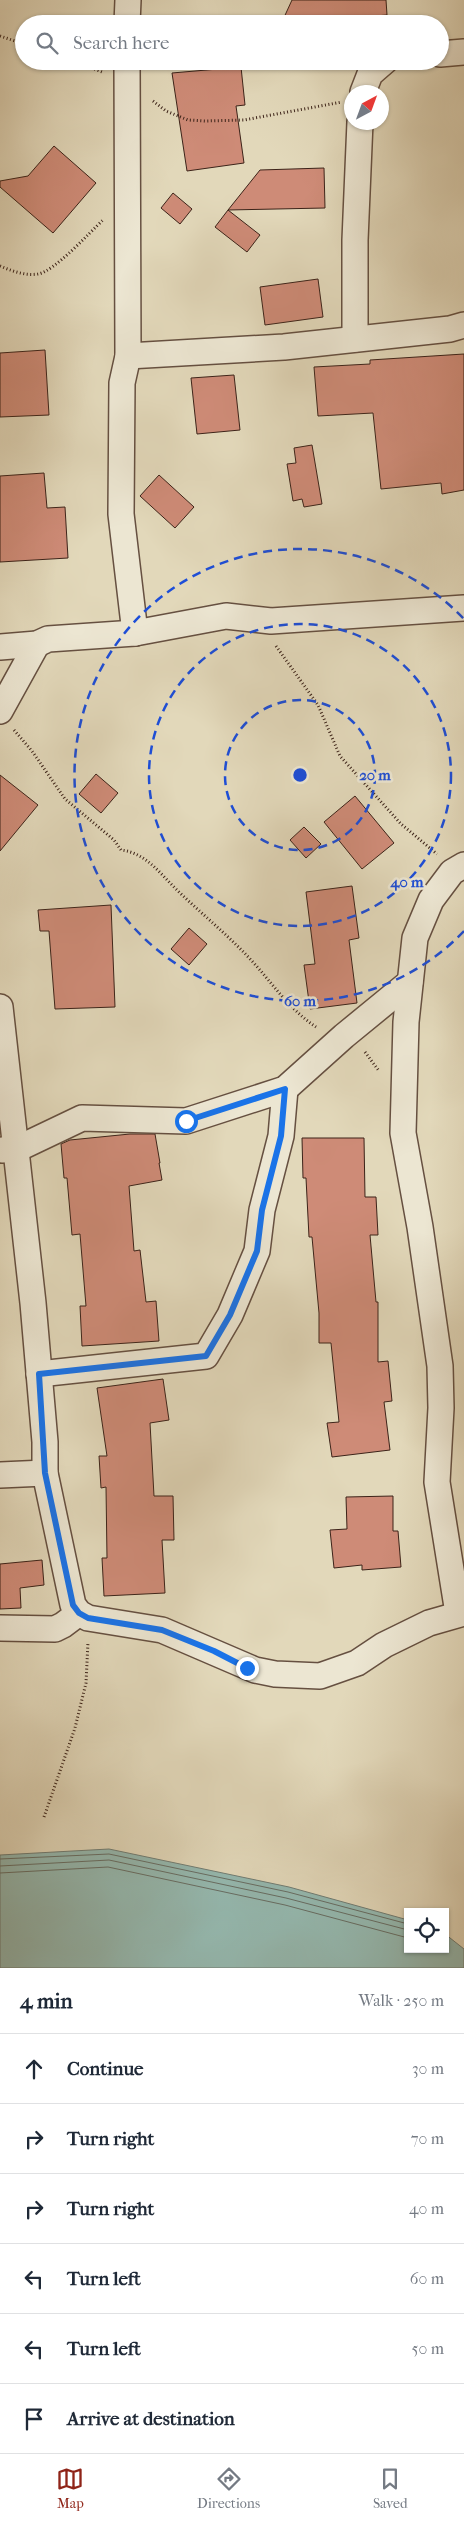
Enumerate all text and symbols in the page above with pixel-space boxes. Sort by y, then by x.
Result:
search box [15,15,449,70]
icon: search [33,29,61,57]
text: Search here [73,32,169,54]
north arrow [344,85,389,130]
centre of rings [291,766,309,784]
text: 20 m [359,766,391,784]
text: 40 m [390,873,424,891]
text: 60 m [284,992,317,1010]
route start [175,1110,198,1133]
route end [236,1657,259,1680]
map controls [404,1908,449,1953]
button: locate [404,1908,449,1953]
text: 4 min [20,1989,73,2013]
text: Walk · 250 m [359,1991,444,2010]
icon: ahead [20,2055,48,2083]
text: Continue [67,2058,143,2080]
text: 30 m [412,2059,444,2078]
icon: right [20,2125,48,2153]
text: Turn right [67,2128,154,2150]
text: 70 m [411,2129,444,2148]
icon: right [20,2195,48,2223]
text: Turn right [67,2198,154,2220]
text: 40 m [409,2199,444,2218]
icon: left [20,2265,48,2293]
text: Turn left [67,2268,141,2290]
text: 60 m [410,2269,444,2288]
icon: left [20,2335,48,2363]
text: Turn left [67,2338,141,2360]
text: 50 m [412,2339,444,2358]
icon: arrive [20,2405,48,2433]
text: Arrive at destination [67,2408,235,2430]
tab: Map [56,2465,84,2512]
tab: Directions [197,2465,260,2512]
tab: Saved [373,2465,408,2512]

